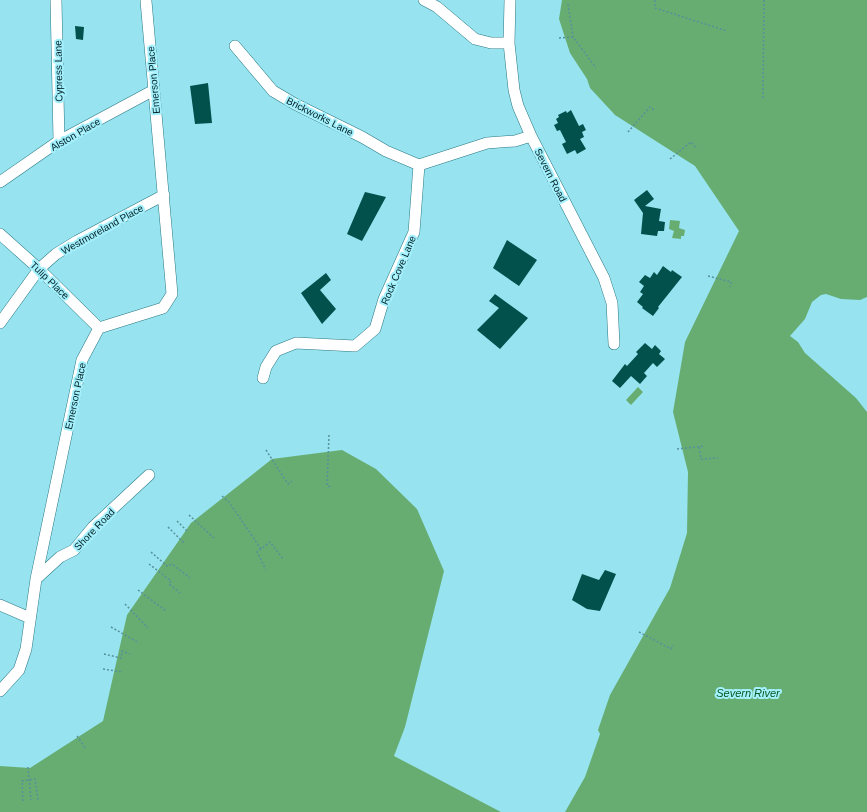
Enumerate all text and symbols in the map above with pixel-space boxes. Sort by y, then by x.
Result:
street label: Cypress Lane [52,40,65,102]
street label: Emerson Place [145,45,162,114]
street label: Brickworks Lane [285,95,355,138]
street label: Alston Place [48,116,102,153]
street label: Severn Road [532,147,569,204]
street label: Westmoreland Place [59,202,146,257]
street label: Rock Cove Lane [379,234,418,306]
street label: Tulip Place [28,259,71,302]
street label: Emerson Place [63,361,88,430]
street label: Shore Road [72,506,117,552]
water label: Severn River [716,687,781,699]

